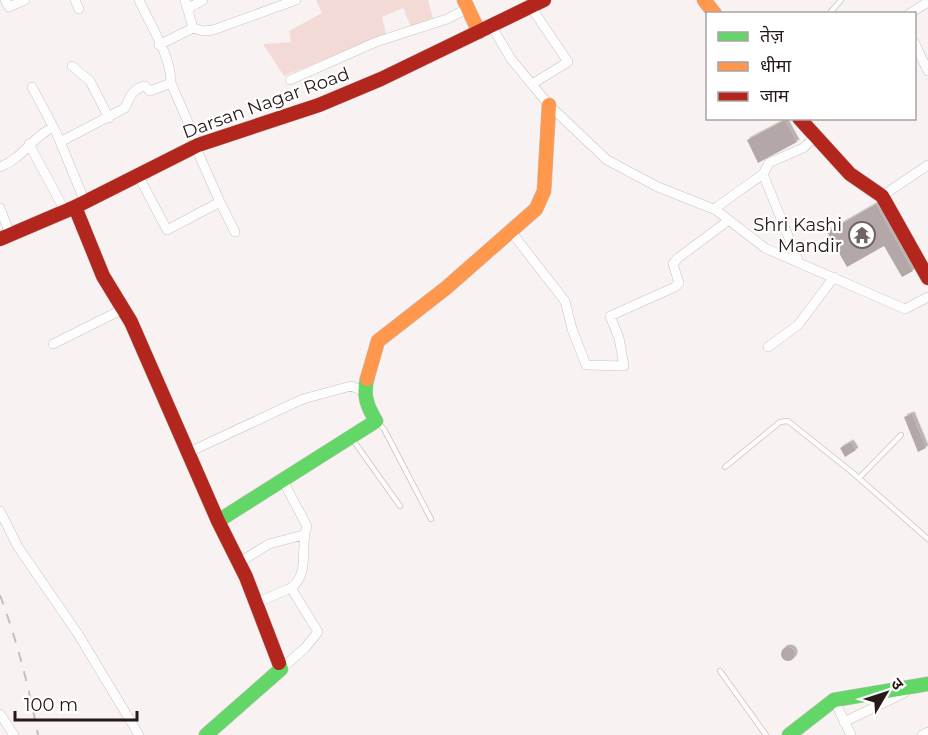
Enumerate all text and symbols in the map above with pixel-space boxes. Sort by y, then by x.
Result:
legend [706,12,916,120]
text: तेज़ [760,25,784,47]
text: धीमा [760,55,791,77]
street label: Darsan Nagar Road [179,63,353,143]
text: जाम [760,85,790,107]
place label: Shri Kashi Mandir [753,214,842,257]
temple icon: Shri Kashi Mandir [847,220,877,250]
north arrow [856,663,916,723]
text: उ [887,674,908,694]
scale bar [15,684,136,722]
text: 100 m [24,694,78,716]

